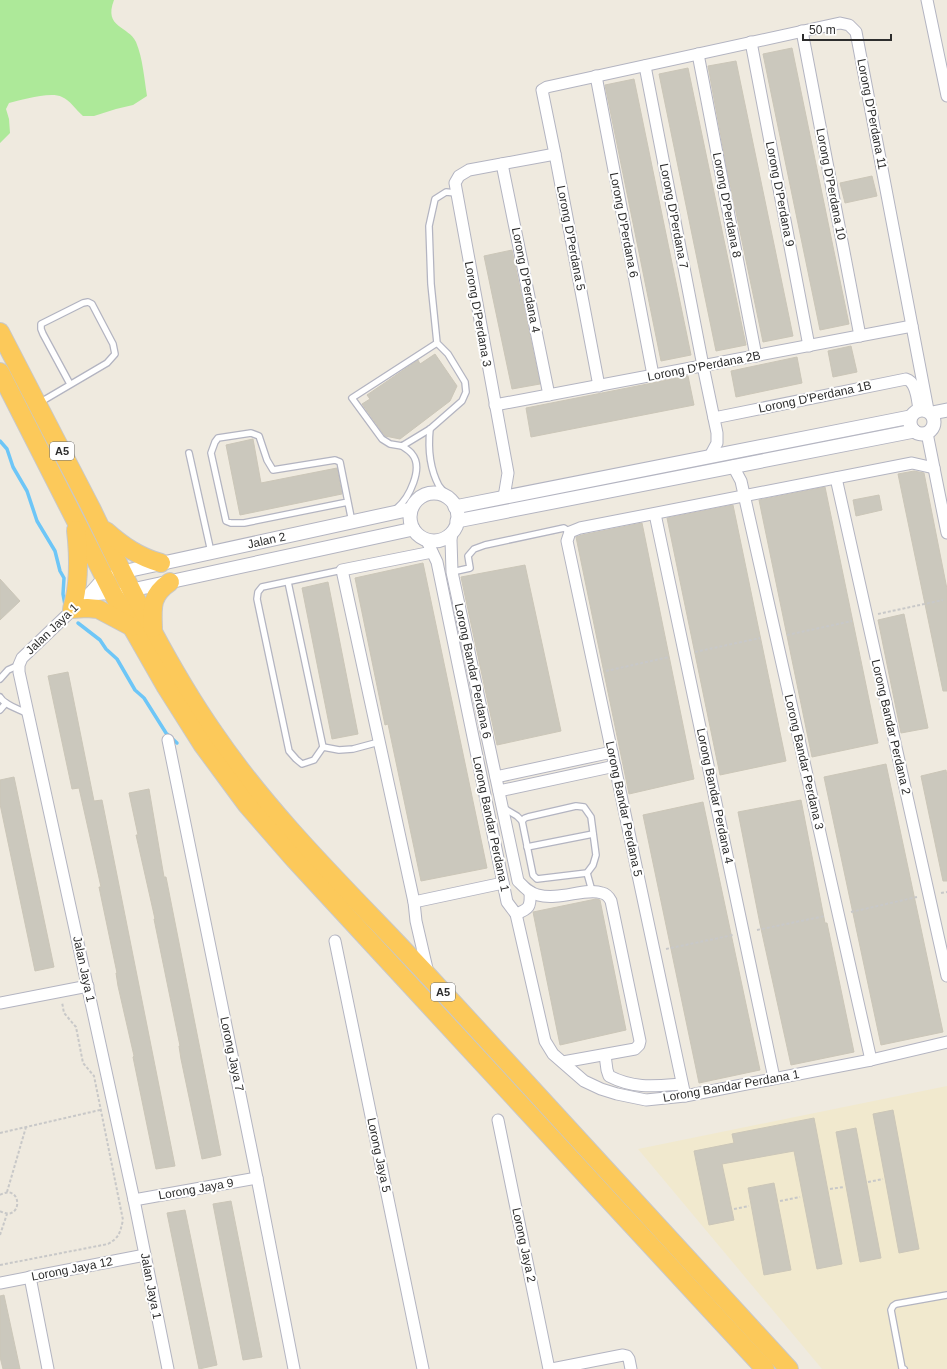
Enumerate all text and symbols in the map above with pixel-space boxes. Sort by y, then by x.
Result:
scale bar [803,16,891,42]
text: 50 m [809,23,836,37]
street label: Lorong D'Perdana 11 [854,57,890,171]
street label: Lorong D'Perdana 10 [813,127,849,241]
street label: Lorong D'Perdana 9 [763,140,797,248]
street label: Lorong D'Perdana 8 [710,151,744,259]
street label: Lorong D'Perdana 7 [657,162,691,270]
street label: Lorong D'Perdana 6 [607,171,641,279]
street label: Lorong D'Perdana 5 [554,184,588,292]
street label: Lorong D'Perdana 4 [509,226,543,334]
street label: Lorong D'Perdana 3 [462,260,494,368]
street label: Lorong D'Perdana 2B [646,348,762,384]
street label: Lorong D'Perdana 1B [757,378,873,416]
road number: A5 [50,442,74,460]
street label: Jalan 2 [246,529,287,551]
street label: Jalan Jaya 1 [23,600,81,657]
street label: Lorong Bandar Perdana 6 [452,602,494,740]
street label: Lorong Bandar Perdana 2 [869,658,913,796]
street label: Lorong Bandar Perdana 3 [782,693,826,831]
street label: Lorong Bandar Perdana 4 [694,727,736,865]
street label: Lorong Bandar Perdana 5 [603,740,645,878]
street label: Lorong Bandar Perdana 1 [470,755,512,893]
street label: Jalan Jaya 1 [70,935,98,1004]
road number: A5 [431,983,455,1001]
street label: Lorong Jaya 7 [217,1015,247,1093]
street label: Lorong Bandar Perdana 1 [662,1067,801,1105]
street label: Lorong Jaya 5 [364,1116,394,1194]
street label: Lorong Jaya 9 [157,1175,235,1202]
street label: Lorong Jaya 2 [509,1206,539,1284]
street label: Jalan Jaya 1 [138,1252,164,1321]
street label: Lorong Jaya 12 [30,1254,114,1284]

